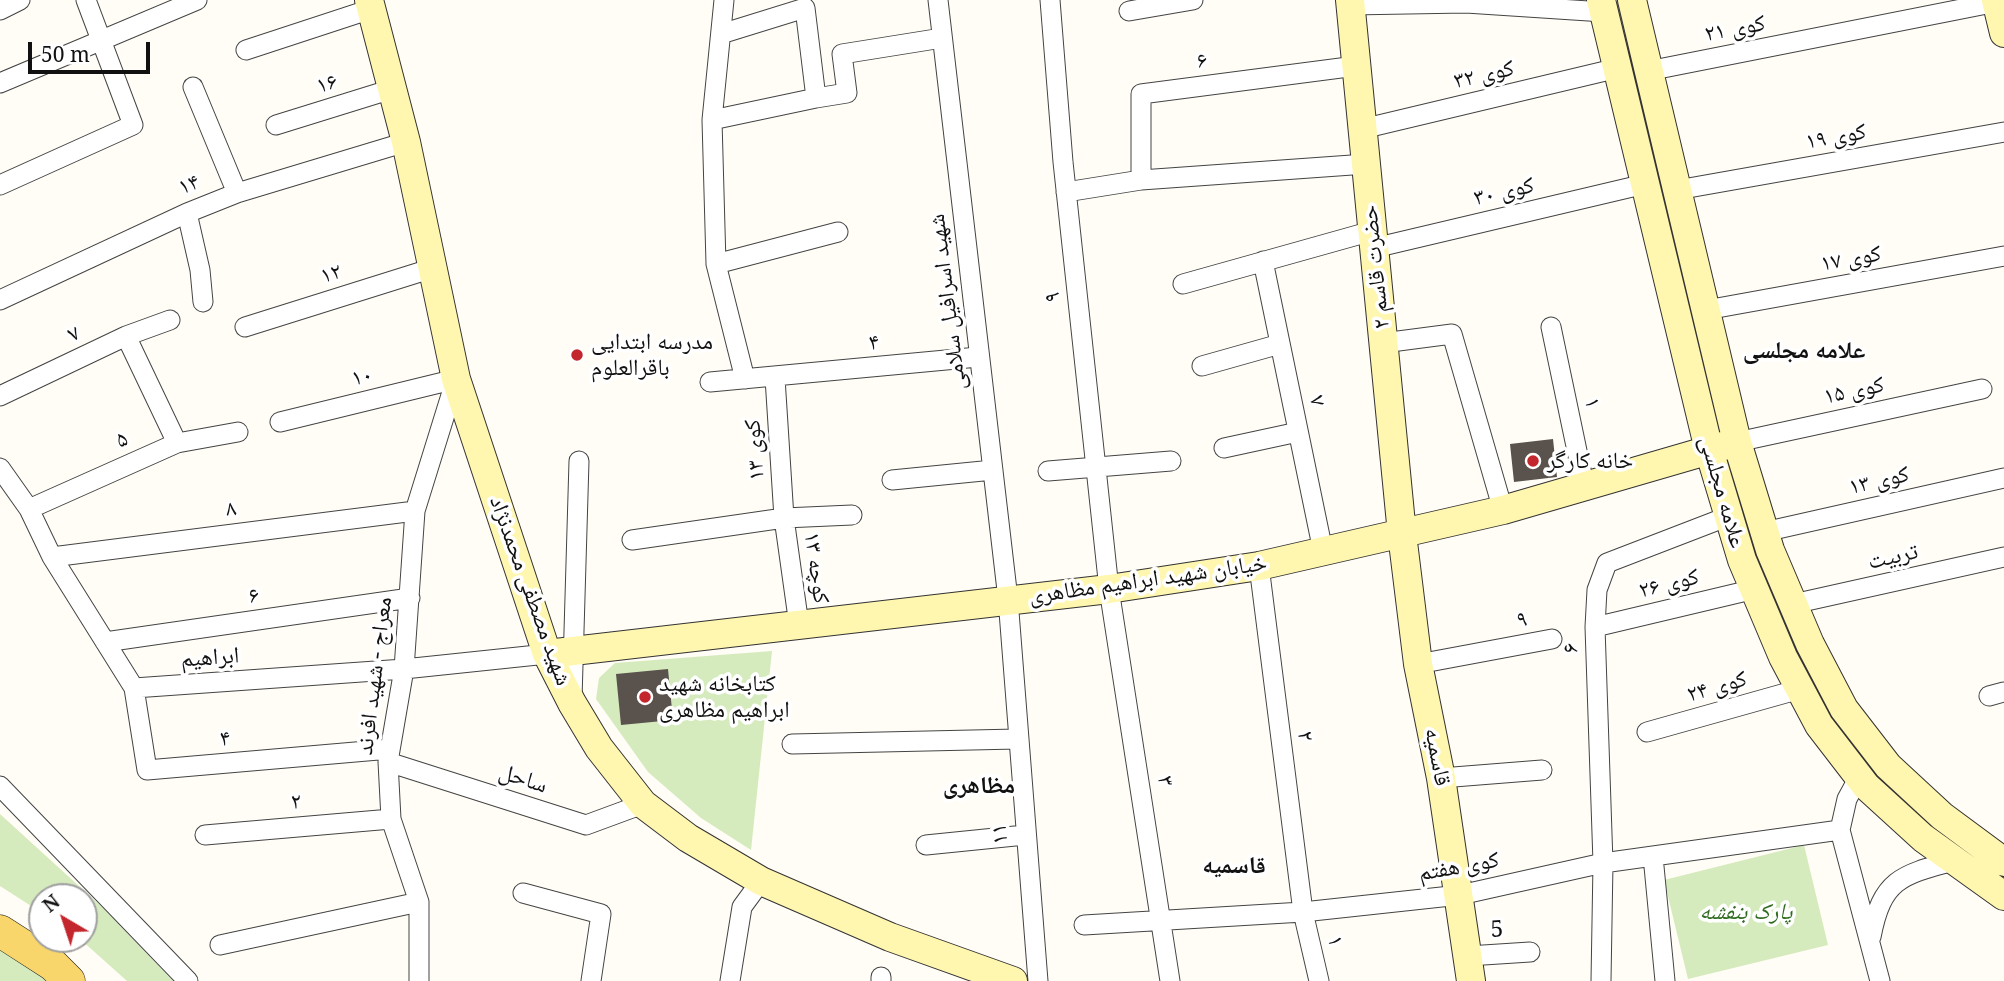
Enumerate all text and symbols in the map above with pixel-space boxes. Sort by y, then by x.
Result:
street label: کوی ۲۱ [1702,10,1768,48]
scale bar [32,28,154,72]
text: 50 m [41,40,90,68]
street label: ۶ [1195,47,1209,75]
street label: کوی ۳۲ [1451,55,1517,95]
street label: ۱۶ [313,68,341,100]
street label: کوی ۱۹ [1803,118,1869,156]
street label: ۱۴ [174,168,204,202]
street label: کوی ۳۰ [1471,172,1537,212]
street label: ۲ حضرت قاسم [1356,204,1396,330]
street label: شهید اسرافیل سلامی [923,212,973,392]
street label: کوی ۱۷ [1818,240,1884,278]
street label: ۱۲ [317,258,345,290]
street label: ۹ [1039,290,1067,304]
street label: ۷ [63,319,85,349]
place label: مدرسه ابتدایی باقرالعلوم [591,328,713,382]
street label: ۴ [867,329,881,357]
district label: علامه مجلسی [1743,337,1865,365]
marker: مدرسه ابتدایی باقرالعلوم [569,347,585,363]
street label: ۱۰ [349,361,375,393]
street label: کوی ۱۵ [1821,371,1887,411]
street label: ۷ [1302,393,1332,409]
street label: ۱ [1577,395,1607,411]
street label: کوی ۱۳ [739,419,771,481]
street label: ۵ [112,425,132,455]
street label: علامه مجلسی [1693,433,1751,551]
place label: خانه کارگر [1547,447,1633,475]
marker: خانه کارگر [1525,453,1541,469]
street label: کوی ۱۳ [1846,461,1912,501]
street label: شهید مصطفی محمدنژاد [483,493,577,689]
street label: ۸ [224,495,238,523]
street label: کوچه ۱۳ [797,530,835,606]
street label: تربیت [1865,538,1921,576]
street label: خیابان شهید ابراهیم مظاهری [1027,550,1269,610]
street label: کوی ۲۶ [1636,563,1702,605]
street label: ۶ [247,582,261,610]
street label: معراج - شهید افرند [352,595,398,757]
street label: ۹ [1515,606,1529,634]
street label: ابراهیم [180,642,240,674]
street label: ۶ [1557,642,1585,654]
street label: کوی ۲۴ [1684,665,1750,709]
place label: کتابخانه شهید ابراهیم مظاهری [659,670,790,724]
marker: کتابخانه شهید ابراهیم مظاهری [637,689,653,705]
street label: ۴ [219,725,231,753]
street label: قاسمیه [1418,726,1456,788]
street label: ۲ [1291,729,1319,743]
street label: ساحل [495,758,551,800]
district label: مظاهری [943,772,1015,800]
street label: ۳ [1151,774,1179,788]
street label: ۲ [290,788,302,816]
street label: ۱۱ [985,823,1015,845]
street label: کوی هفتم [1416,846,1502,888]
district label: قاسمیه [1202,852,1266,880]
north arrow [28,883,98,953]
text: N [37,888,65,918]
park label: پارک بنفشه [1700,898,1792,926]
street label: 5 [1490,916,1504,944]
street label: ۱ [1320,933,1350,949]

